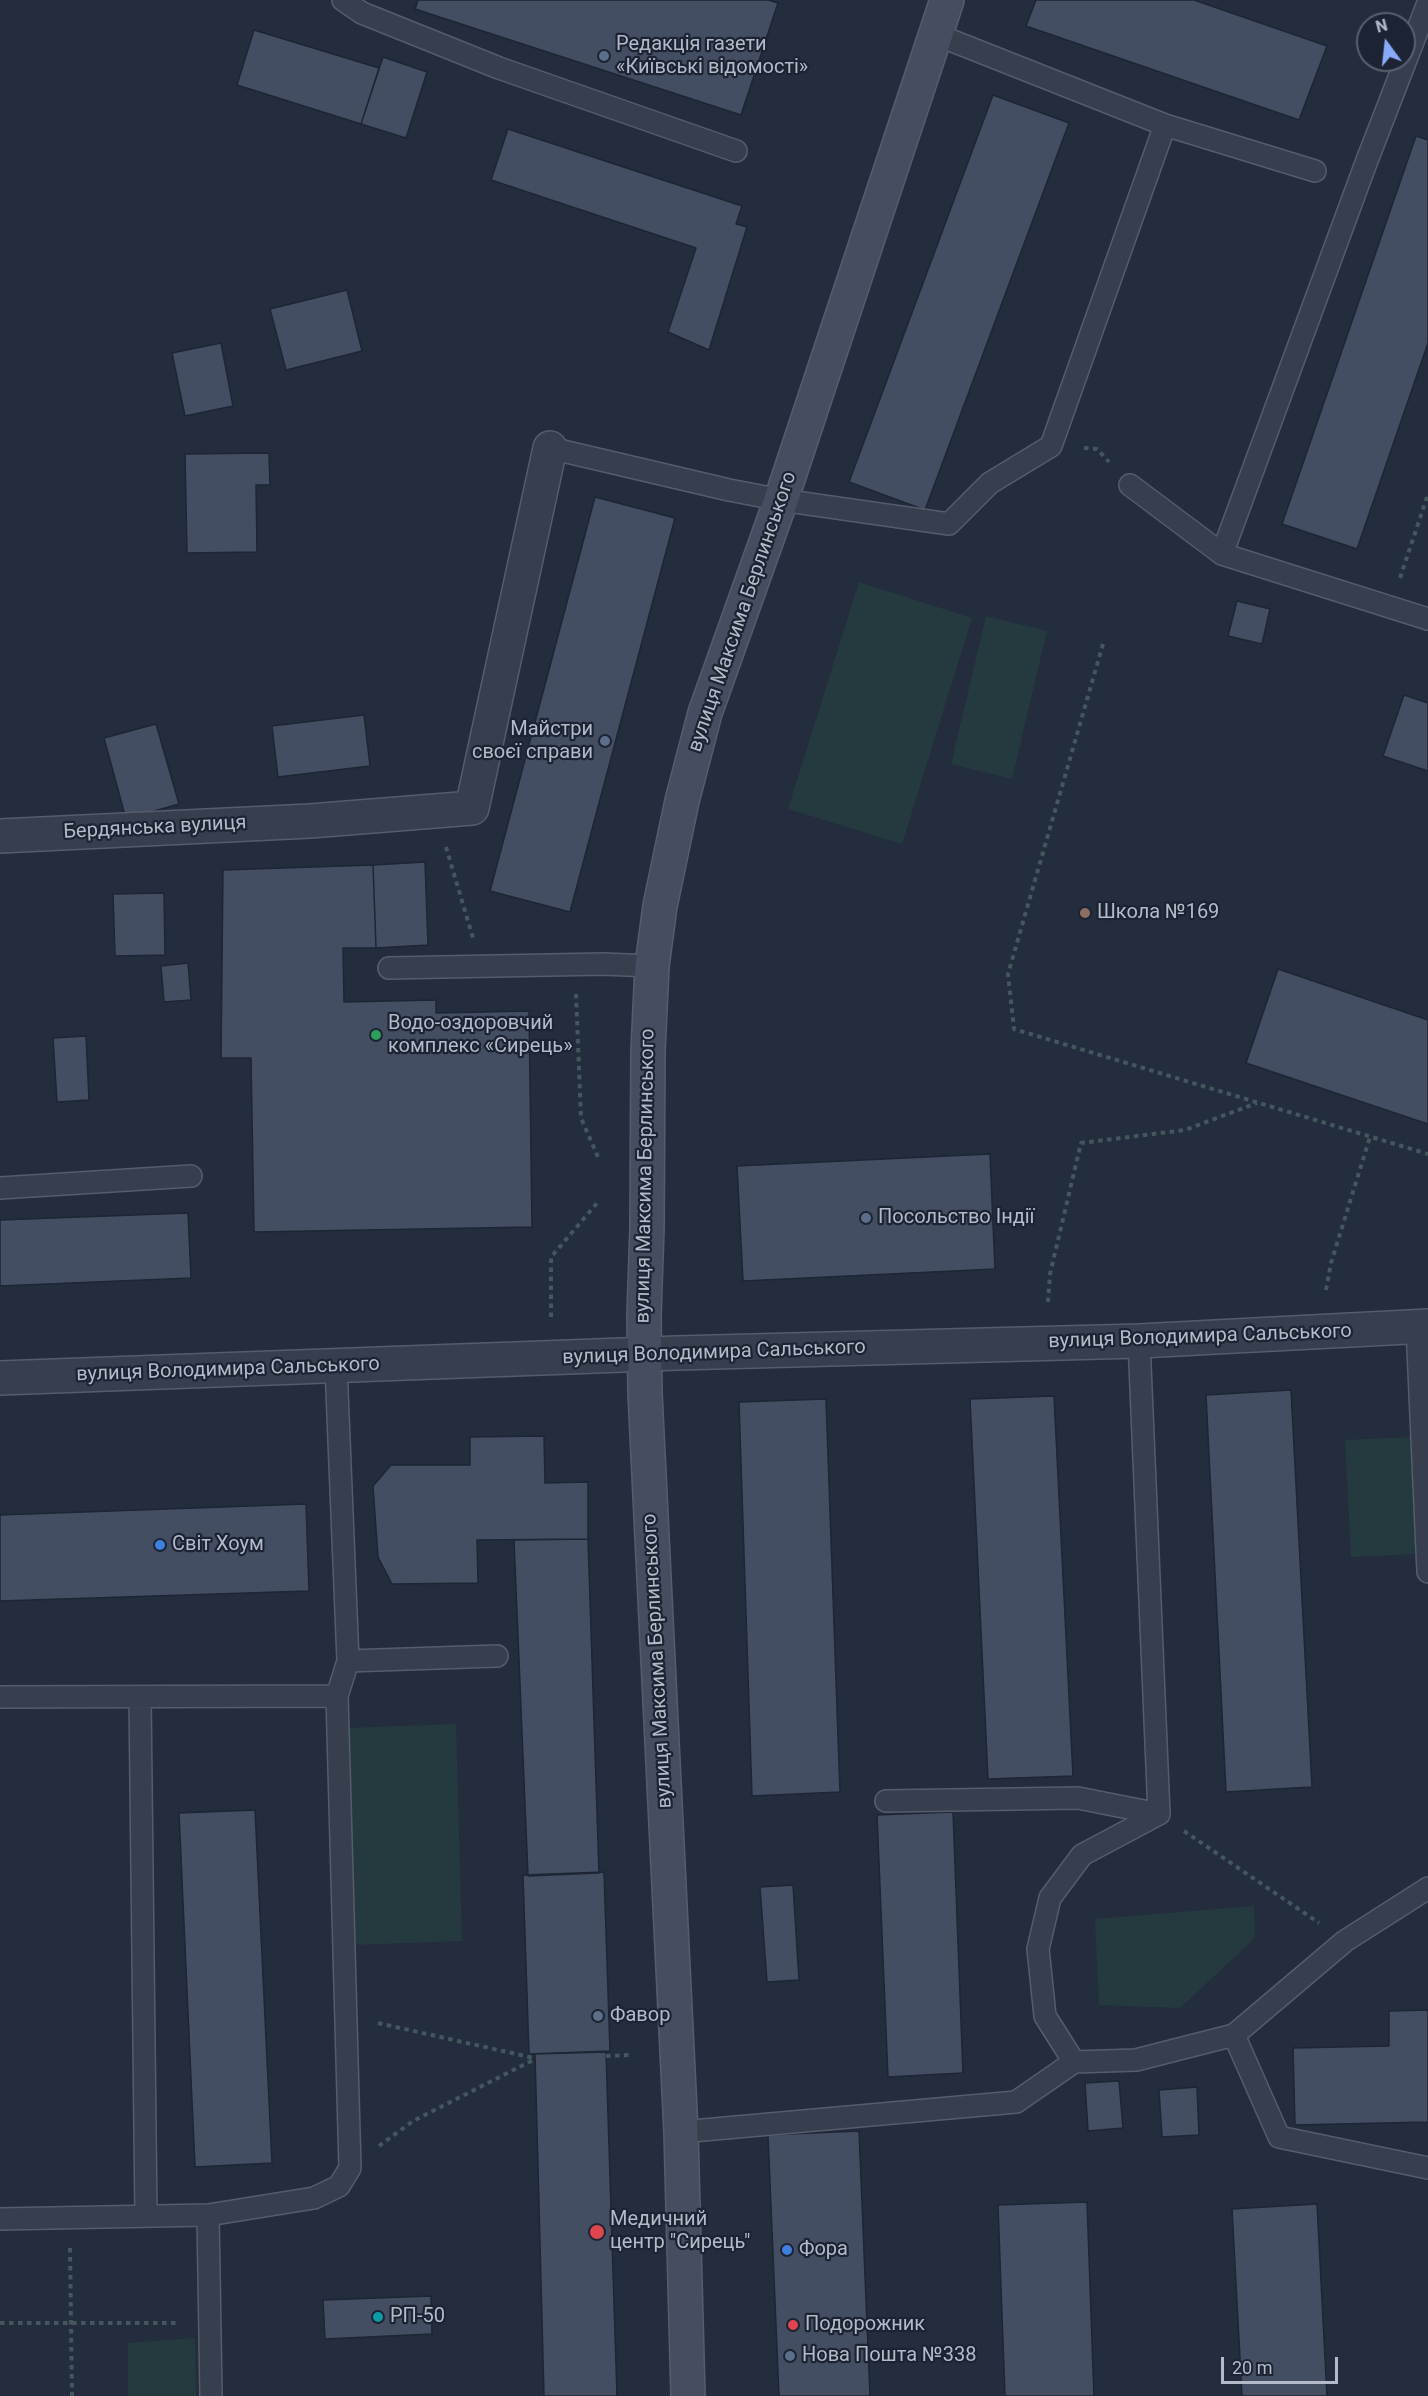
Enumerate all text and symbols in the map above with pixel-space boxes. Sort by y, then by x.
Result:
north arrow [1356,12,1416,72]
text: N [1374,15,1390,37]
place label: Редакція газети «Київські відомості» [616,33,808,80]
marker: Редакція газети «Київські відомості» [597,49,611,63]
street label: вулиця Максима Берлинського [684,469,802,755]
place label: Майстри своєї справи [472,718,593,765]
marker: Майстри своєї справи [598,734,612,748]
street label: Бердянська вулиця [63,811,247,845]
place label: Школа №169 [1097,901,1219,925]
marker: Школа №169 [1078,906,1092,920]
place label: Водо-оздоровчий комплекс «Сирець» [388,1012,573,1059]
marker: Водо-оздоровчий комплекс «Сирець» [369,1028,383,1042]
street label: вулиця Максима Берлинського [631,1028,661,1324]
place label: Посольство Індії [878,1206,1035,1230]
marker: Посольство Індії [859,1211,873,1225]
street label: вулиця Володимира Сальського [1048,1320,1352,1354]
street label: вулиця Володимира Сальського [562,1336,866,1370]
street label: вулиця Володимира Сальського [76,1353,380,1387]
street label: вулиця Максима Берлинського [638,1513,678,1809]
place label: Світ Хоум [172,1533,264,1557]
marker: Світ Хоум [153,1538,167,1552]
place label: Фавор [610,2004,670,2028]
marker: Фавор [591,2009,605,2023]
place label: Медичний центр "Сирець" [610,2208,750,2255]
marker: Медичний центр "Сирець" [588,2223,606,2241]
place label: Фора [799,2238,848,2262]
marker: Фора [780,2243,794,2257]
place label: РП-50 [390,2305,445,2329]
marker: РП-50 [371,2310,385,2324]
place label: Подорожник [805,2313,925,2337]
marker: Подорожник [786,2318,800,2332]
place label: Нова Пошта №338 [802,2344,976,2368]
scale bar [1224,2345,1341,2383]
marker: Нова Пошта №338 [783,2349,797,2363]
text: 20 m [1232,2357,1272,2378]

